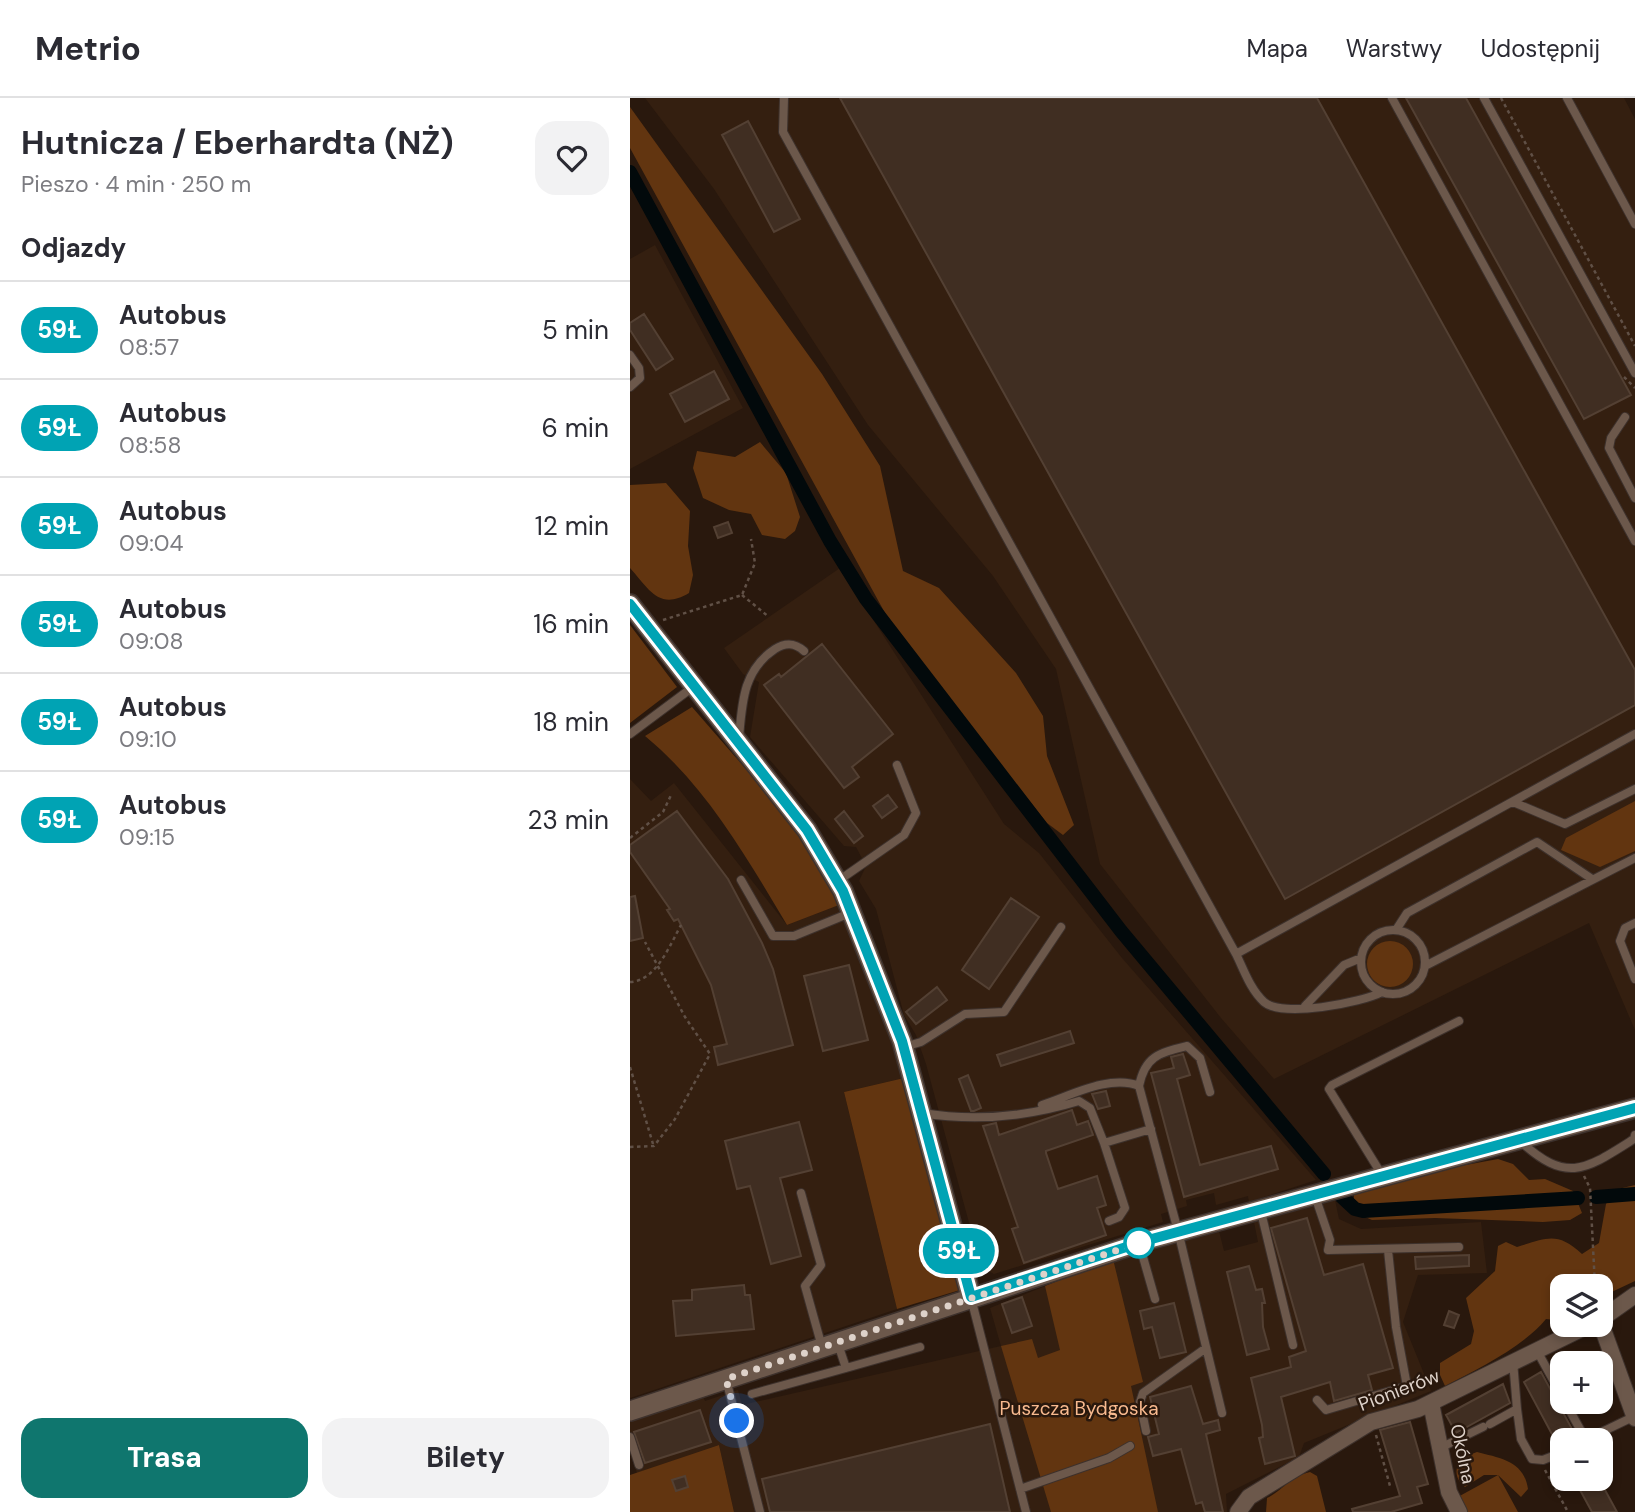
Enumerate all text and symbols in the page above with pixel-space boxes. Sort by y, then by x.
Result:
text: Metrio [35,27,141,70]
text: Mapa [1246,33,1308,64]
text: Warstwy [1346,33,1442,64]
text: Udostępnij [1480,33,1600,64]
text: Hutnicza / Eberhardta (NŻ) [21,121,454,164]
button: heart [535,121,609,195]
text: Pieszo · 4 min · 250 m [21,169,251,199]
text: Odjazdy [21,231,126,265]
text: Autobus [119,298,227,332]
text: 5 min [542,313,609,347]
text: 59Ł [37,314,82,345]
text: 08:57 [119,332,179,362]
text: Autobus [119,396,227,430]
text: 6 min [541,411,609,445]
text: 59Ł [37,412,82,443]
text: 08:58 [119,430,181,460]
text: Autobus [119,494,227,528]
text: 12 min [535,509,609,543]
text: 59Ł [37,510,82,541]
text: 09:04 [119,528,184,558]
text: Autobus [119,592,227,626]
text: 16 min [533,607,609,641]
text: 59Ł [37,608,82,639]
text: 09:08 [119,626,184,656]
text: Autobus [119,690,227,724]
text: 18 min [534,705,609,739]
text: 59Ł [37,706,82,737]
text: 09:10 [119,724,177,754]
text: Autobus [119,788,227,822]
text: 23 min [527,803,609,837]
text: 59Ł [37,804,82,835]
text: 09:15 [119,822,175,852]
line badge: 59Ł [919,1228,999,1274]
unlabelled marker [1124,1228,1154,1258]
text: 59Ł [937,1235,981,1266]
map controls [1550,1274,1613,1491]
button: layers [1550,1274,1613,1337]
button: + [1550,1351,1613,1414]
street label: Pionierów [1355,1363,1444,1417]
park label: Puszcza Bydgoska [999,1396,1159,1421]
your location [719,1403,754,1438]
button: Trasa [21,1418,308,1498]
button: Bilety [322,1418,609,1498]
street label: Okólna [1444,1422,1482,1486]
button: − [1550,1428,1613,1491]

